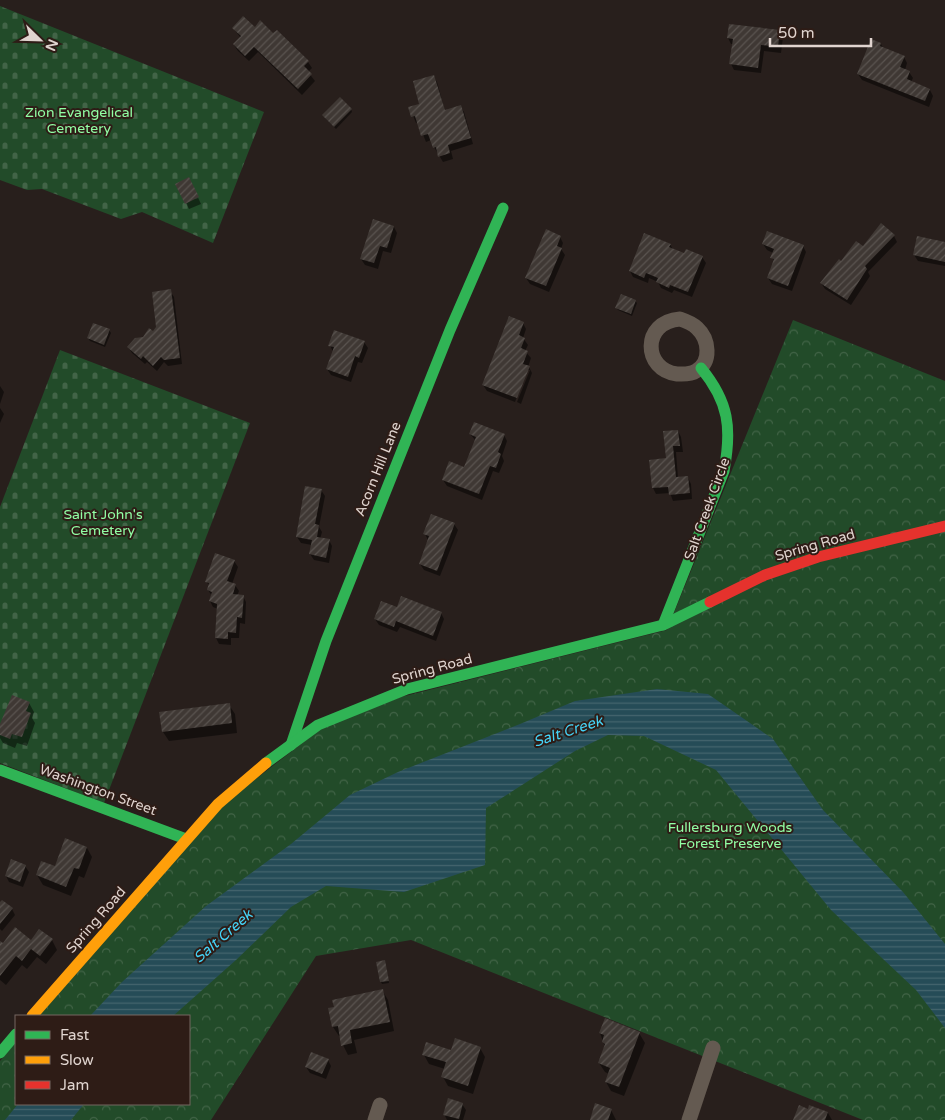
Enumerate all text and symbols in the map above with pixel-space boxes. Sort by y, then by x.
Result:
north arrow [15,15,65,65]
scale bar [770,15,871,47]
text: 50 m [778,24,815,42]
text: N [41,36,62,53]
park label: Zion Evangelical Cemetery [25,104,133,137]
street label: Acorn Hill Lane [351,419,405,519]
street label: Salt Creek Circle [681,455,734,563]
park label: Saint John's Cemetery [63,506,143,539]
street label: Spring Road [773,525,857,565]
street label: Spring Road [390,650,474,688]
water label: Salt Creek [531,711,607,751]
street label: Washington Street [37,761,160,819]
park label: Fullersburg Woods Forest Preserve [668,819,793,852]
street label: Spring Road [63,883,129,957]
water label: Salt Creek [190,904,257,966]
legend [15,1015,190,1105]
text: Fast [60,1026,90,1044]
text: Slow [60,1051,94,1069]
text: Jam [60,1076,89,1094]

